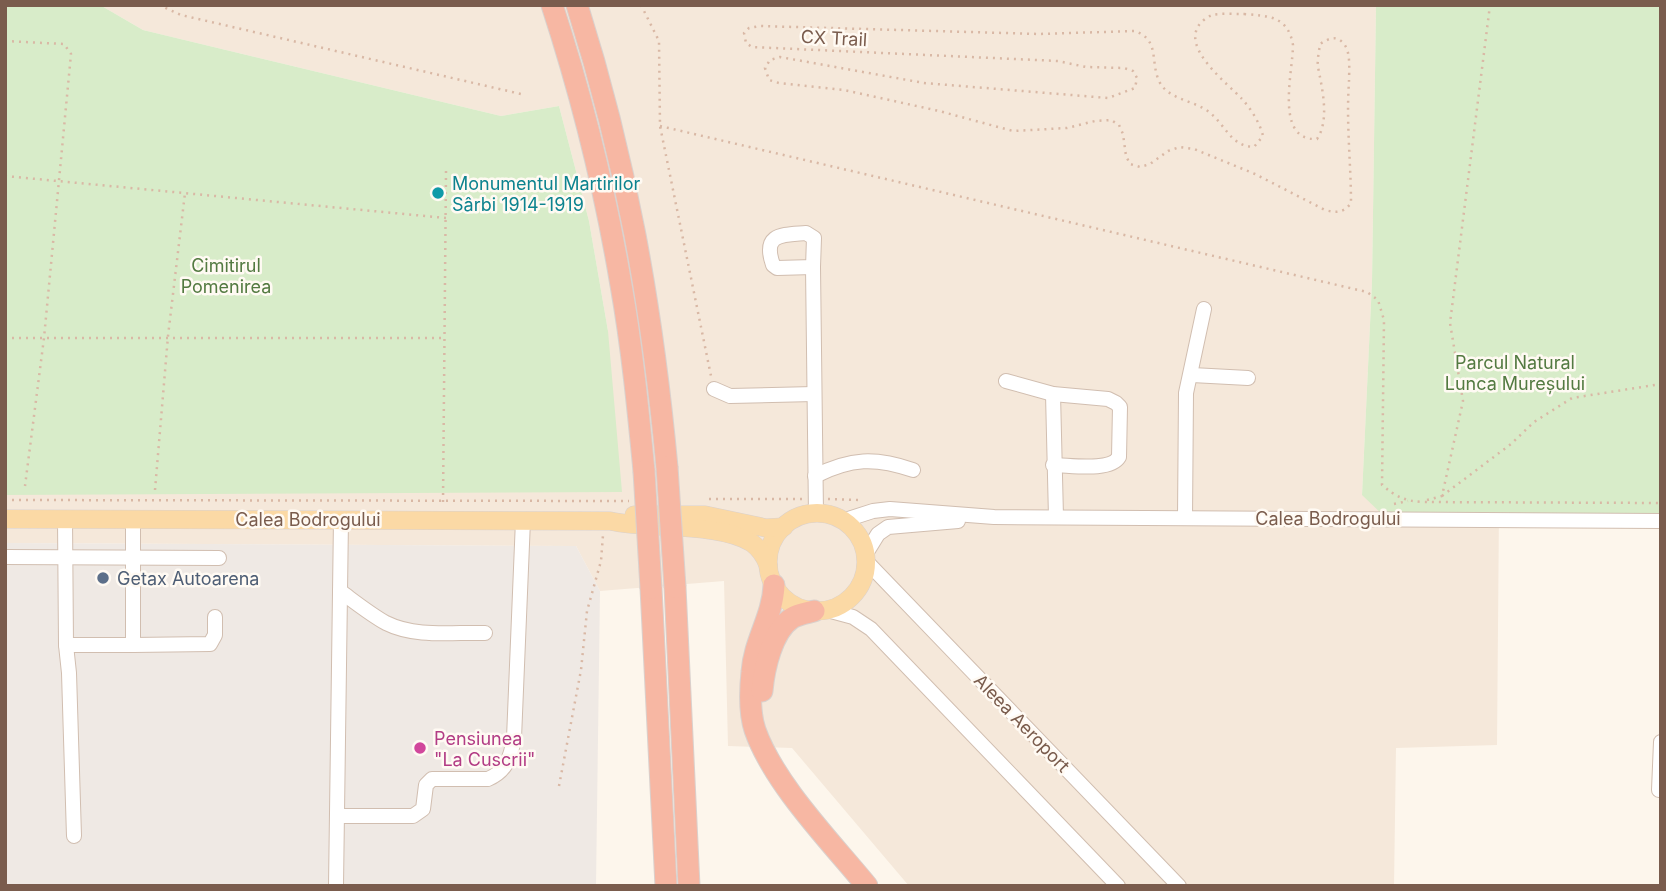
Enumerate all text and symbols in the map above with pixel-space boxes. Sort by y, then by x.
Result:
street label: CX Trail [800,26,868,50]
place label: Monumentul Martirilor Sârbi 1914-1919 [452,173,640,215]
marker: Monumentul Martirilor Sârbi 1914-1919 [430,185,446,201]
park label: Cimitirul Pomenirea [181,255,271,297]
park label: Parcul Natural Lunca Mureșului [1445,352,1585,395]
street label: Calea Bodrogului [1255,508,1401,529]
street label: Calea Bodrogului [235,509,381,530]
place label: Getax Autoarena [117,568,259,589]
marker: Getax Autoarena [95,570,111,586]
street label: Aleea Aeroport [970,670,1074,776]
place label: Pensiunea "La Cuscrii" [434,728,535,770]
marker: Pensiunea "La Cuscrii" [412,740,428,756]

